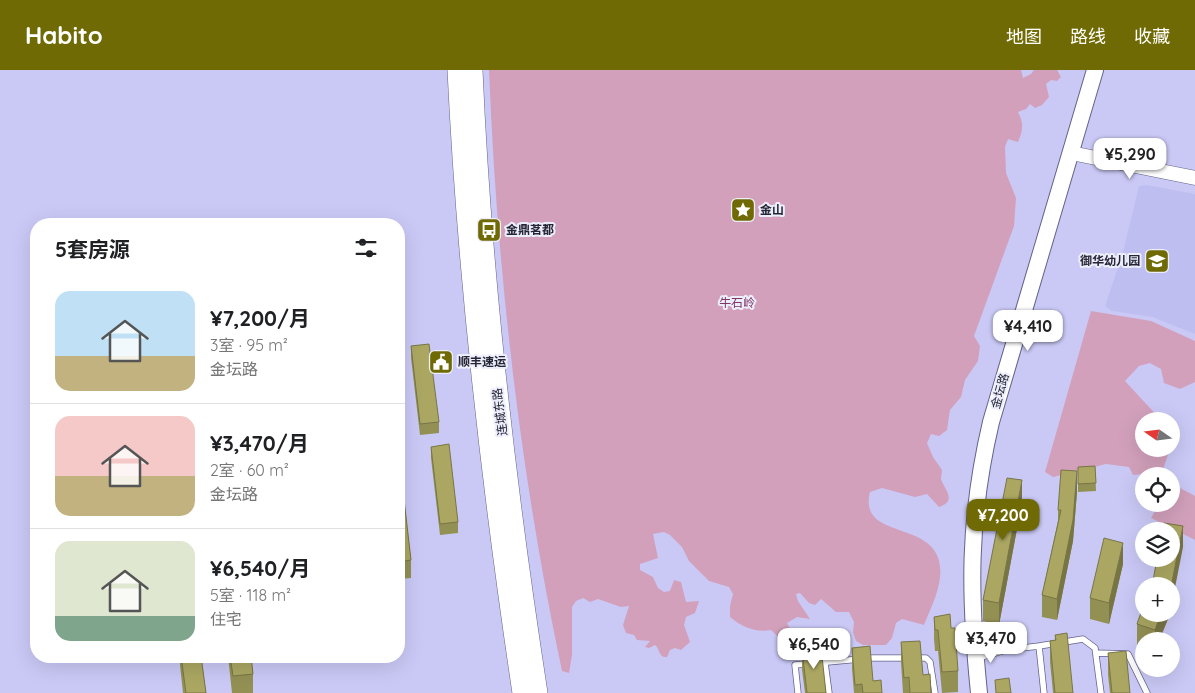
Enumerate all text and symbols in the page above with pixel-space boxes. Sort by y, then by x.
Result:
text: Habito [25,20,103,50]
text: 地图 [1006,25,1042,48]
text: 路线 [1070,25,1106,48]
text: 收藏 [1134,25,1170,48]
pin: ¥5,290 [1089,138,1171,180]
text: ¥5,290 [1104,144,1156,164]
place icon: 金山 [730,197,756,223]
place label: 金山 [760,202,784,217]
bus stop icon: 金鼎茗都 [476,217,502,243]
place label: 金鼎茗都 [506,222,554,237]
icon: filters [352,234,380,262]
text: 5套房源 [55,236,130,262]
school or university icon: 御华幼儿园 [1144,248,1170,274]
place label: 御华幼儿园 [1080,253,1140,268]
park label: 牛石岭 [719,295,755,310]
text: ¥7,200/月 [210,305,310,331]
pin: ¥4,410 [987,310,1069,352]
icon: home [95,311,155,371]
text: ¥4,410 [1004,316,1052,336]
text: 3室 · 95 m² [210,335,288,355]
public building icon: 顺丰速运 [428,349,454,375]
place label: 顺丰速运 [458,354,506,369]
text: 金坛路 [210,359,258,379]
street label: 金坛路 [987,371,1012,410]
street label: 连城东路 [489,387,510,437]
north arrow [1135,412,1180,458]
map controls [1135,412,1180,677]
text: ¥3,470/月 [210,430,309,456]
icon: home [95,436,155,496]
text: 2室 · 60 m² [210,460,289,480]
button: locate [1135,467,1180,512]
text: 金坛路 [210,484,258,504]
pin: ¥7,200 [962,498,1044,541]
text: ¥7,200 [978,505,1029,525]
button: layers [1135,522,1180,567]
text: ¥6,540/月 [210,555,310,581]
icon: home [95,561,155,621]
button: + [1135,577,1180,622]
text: 5室 · 118 m² [210,585,291,605]
text: 住宅 [210,609,242,629]
pin: ¥3,470 [950,622,1032,664]
pin: ¥6,540 [773,628,855,670]
text: ¥3,470 [966,628,1016,648]
button: − [1135,632,1180,677]
text: ¥6,540 [788,634,840,654]

